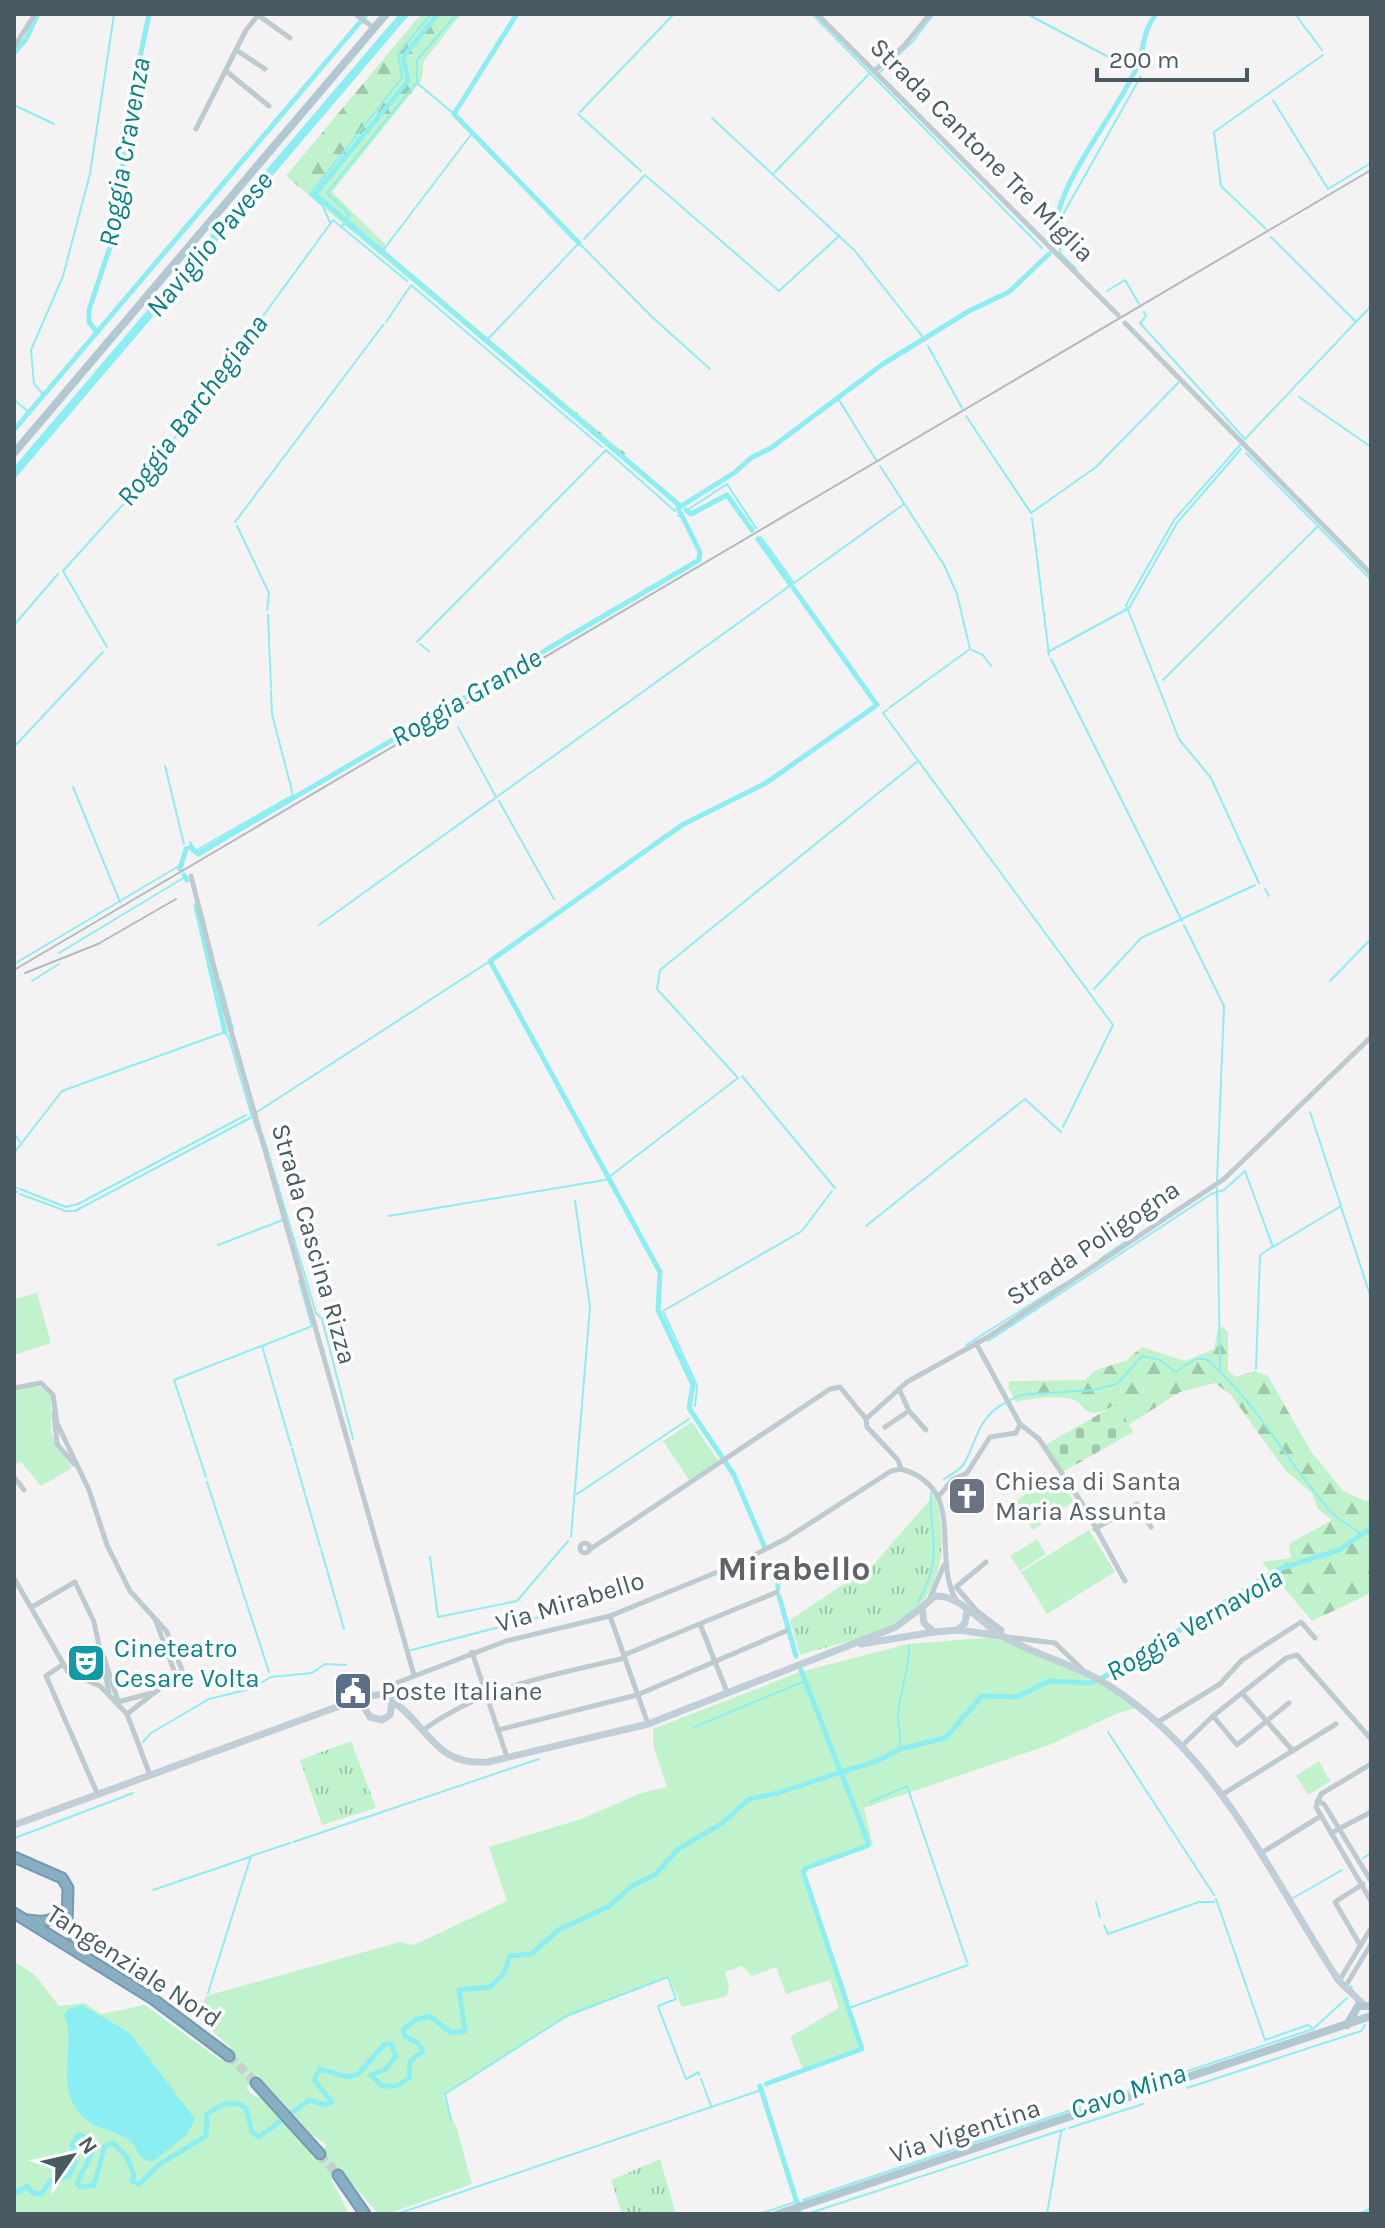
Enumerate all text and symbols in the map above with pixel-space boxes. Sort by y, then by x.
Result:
street label: Strada Cantone Tre Miglia [864,32,1100,268]
scale bar [1097,32,1247,82]
text: 200 m [1109,46,1180,74]
water label: Roggia Cravenza [91,55,157,249]
water label: Naviglio Pavese [138,164,280,324]
water label: Roggia Barchegiana [109,308,275,512]
water label: Roggia Grande [385,641,547,753]
street label: Strada Cascina Rizza [265,1120,363,1368]
street label: Strada Poligogna [1000,1174,1186,1312]
place label: Chiesa di Santa Maria Assunta [995,1466,1181,1527]
church icon: Chiesa di Santa Maria Assunta [946,1475,988,1517]
district label: Mirabello [718,1549,870,1589]
water label: Roggia Vernavola [1100,1560,1288,1688]
street label: Via Mirabello [492,1565,648,1639]
place label: Cineteatro Cesare Volta [114,1633,260,1694]
theatre icon: Cineteatro Cesare Volta [65,1642,107,1684]
public building icon: Poste Italiane [332,1670,374,1712]
place label: Poste Italiane [381,1676,542,1707]
street label: Tangenziale Nord [41,1898,227,2034]
water label: Cavo Mina [1066,2056,1190,2126]
street label: Via Vigentina [886,2092,1044,2170]
north arrow [32,2116,112,2196]
text: N [73,2132,103,2159]

